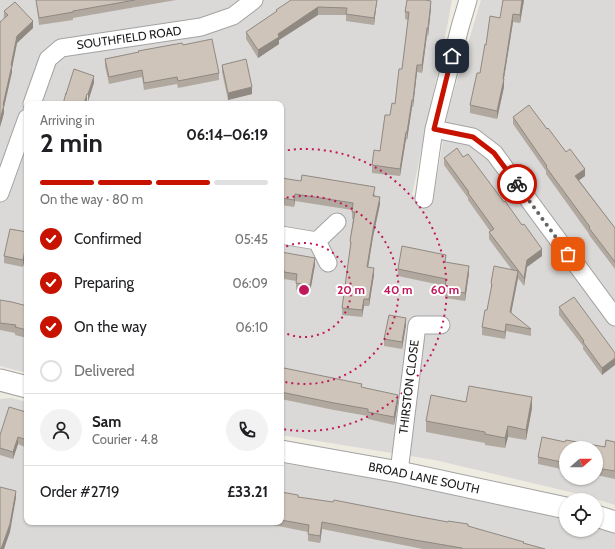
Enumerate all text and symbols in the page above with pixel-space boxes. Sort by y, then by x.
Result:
street label: SOUTHFIELD ROAD [76,23,183,52]
pin [435,39,469,73]
icon: home [441,45,463,67]
text: Arriving in [40,112,95,128]
text: 06:14–06:19 [186,126,268,144]
text: 2 min [40,127,103,159]
courier [497,164,537,204]
icon: bike [506,173,528,195]
text: On the way · 80 m [40,191,143,207]
icon: check [40,228,62,250]
text: Confirmed [74,230,142,248]
text: 05:45 [235,231,268,247]
pin [551,237,585,271]
icon: bag [557,243,579,265]
icon: check [40,272,62,294]
text: Preparing [74,274,134,292]
text: 06:09 [232,275,268,291]
text: 20 m [337,282,365,297]
text: 40 m [383,282,413,297]
text: 60 m [431,282,459,297]
centre of rings [297,283,311,297]
icon: check [40,316,62,338]
text: On the way [74,318,147,336]
text: 06:10 [236,319,268,335]
street label: THIRSTON CLOSE [395,339,422,435]
text: Delivered [74,362,135,380]
button: person [40,409,82,451]
button: phone [226,409,268,451]
text: Sam [92,413,121,431]
text: Courier · 4.8 [92,431,158,447]
north arrow [559,441,603,485]
map controls [559,441,603,537]
street label: BROAD LANE SOUTH [367,458,481,497]
text: Order #2719 [40,483,119,501]
text: £33.21 [227,483,268,501]
button: locate [559,493,603,537]

